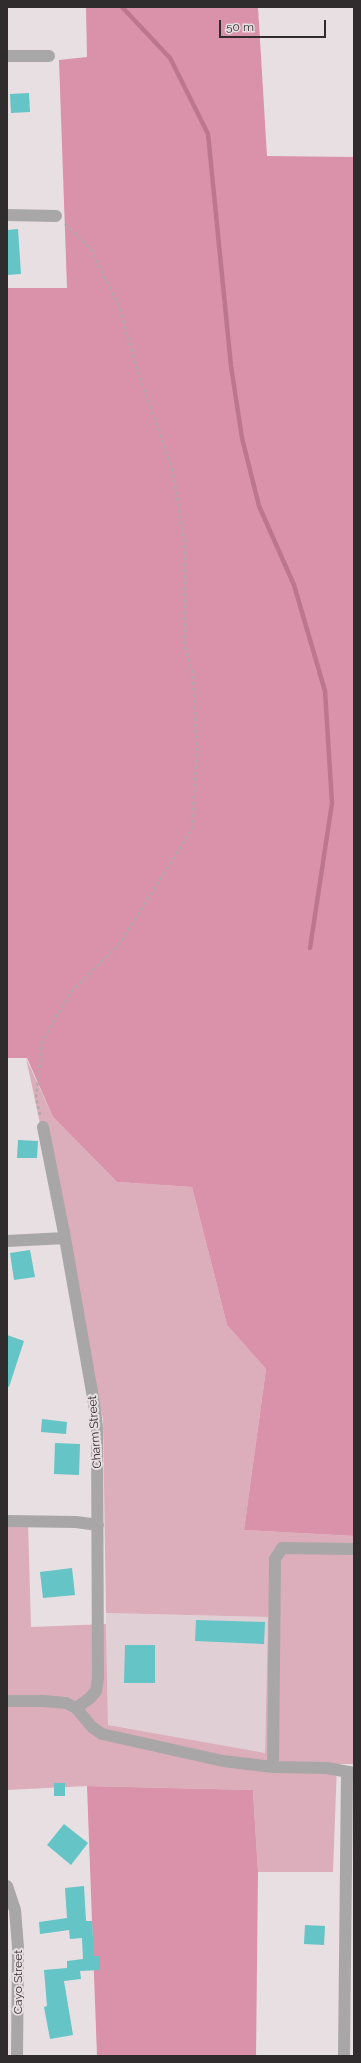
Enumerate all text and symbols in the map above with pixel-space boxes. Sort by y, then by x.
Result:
scale bar [221,12,328,38]
text: 50 m [226,20,254,34]
street label: Charm Street [85,1395,105,1469]
street label: Cayo Street [11,1950,25,2014]

